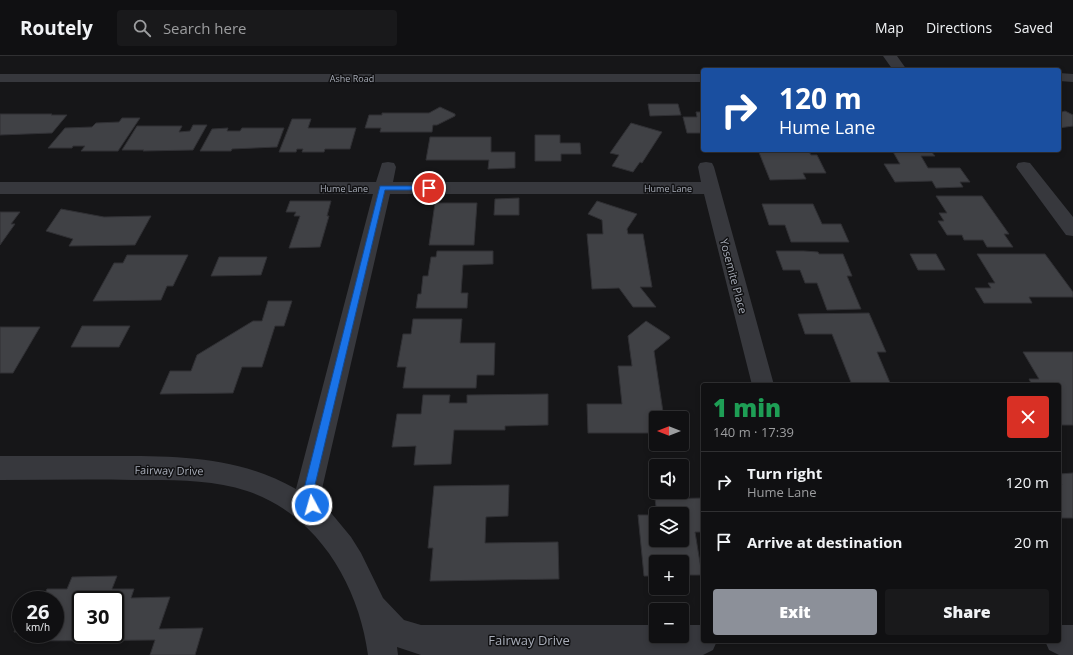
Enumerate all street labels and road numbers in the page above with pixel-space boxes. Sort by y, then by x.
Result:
street label: Ashe Road [330,72,374,85]
street label: Hume Lane [320,182,368,195]
street label: Hume Lane [644,182,692,195]
street label: Yosemite Place [717,237,751,315]
street label: Fairway Drive [134,462,204,478]
street label: Fairway Drive [488,631,570,649]

